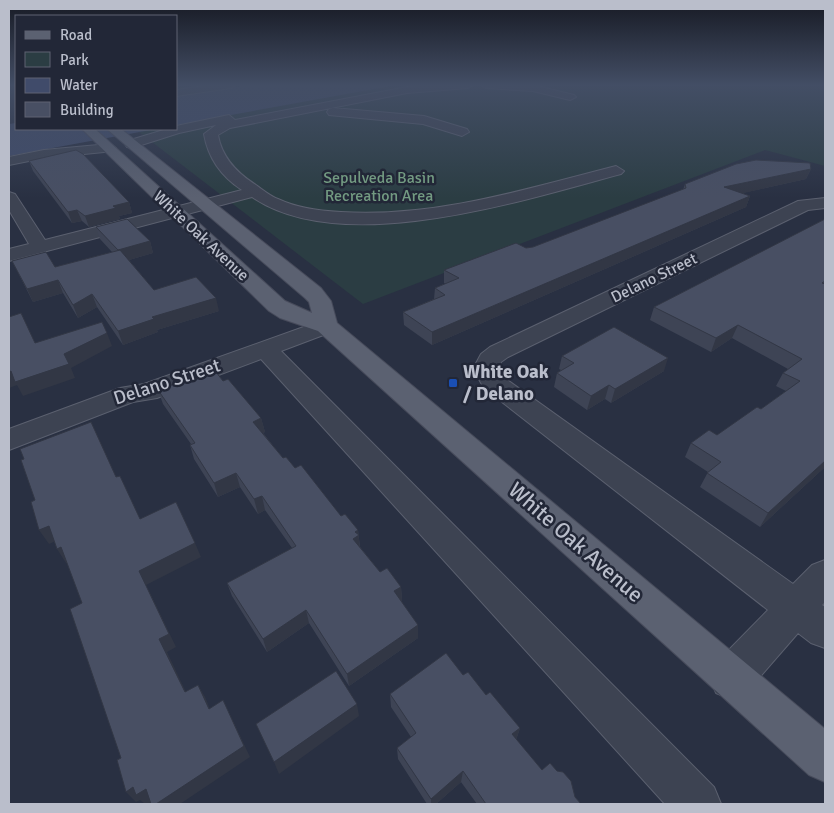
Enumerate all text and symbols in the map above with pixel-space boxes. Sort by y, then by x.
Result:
legend [15,15,178,130]
text: Road [60,26,92,44]
text: Park [60,51,89,69]
text: Water [60,76,98,94]
text: Building [60,101,114,119]
park label: Sepulveda Basin Recreation Area [323,168,435,206]
street label: White Oak Avenue [149,187,253,285]
street label: Delano Street [608,248,701,307]
street label: Delano Street [111,353,224,411]
place label: White Oak / Delano [463,360,549,406]
marker: White Oak / Delano [447,377,459,389]
street label: White Oak Avenue [503,476,649,608]

